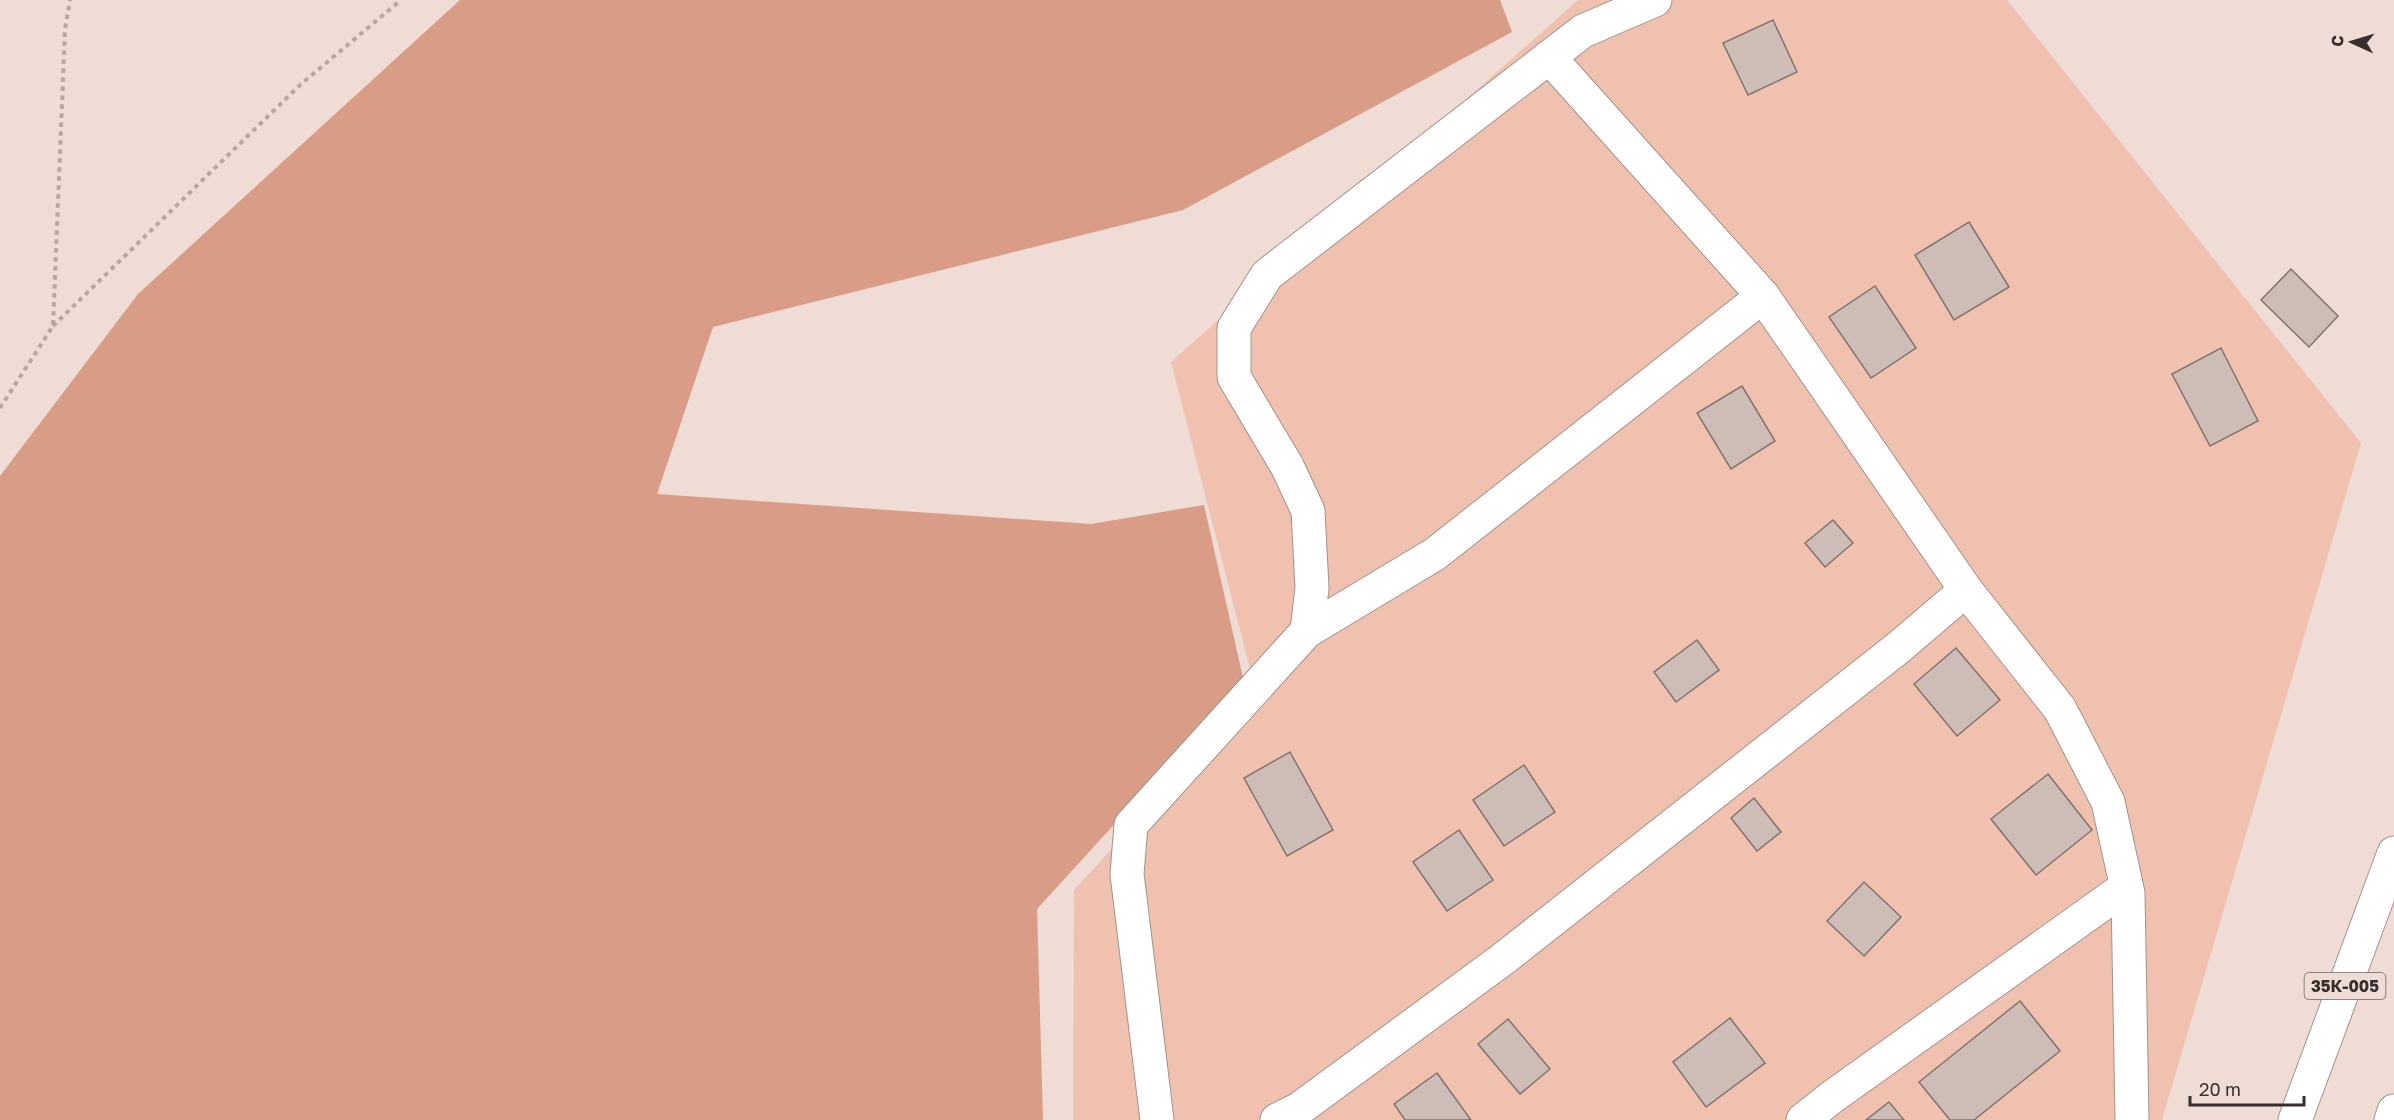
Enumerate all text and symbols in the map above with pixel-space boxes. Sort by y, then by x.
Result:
north arrow [2322,12,2382,72]
text: С [2327,35,2347,47]
road number: 35К-005 [2304,973,2386,999]
scale bar [2190,1069,2304,1107]
text: 20 m [2199,1078,2241,1100]

